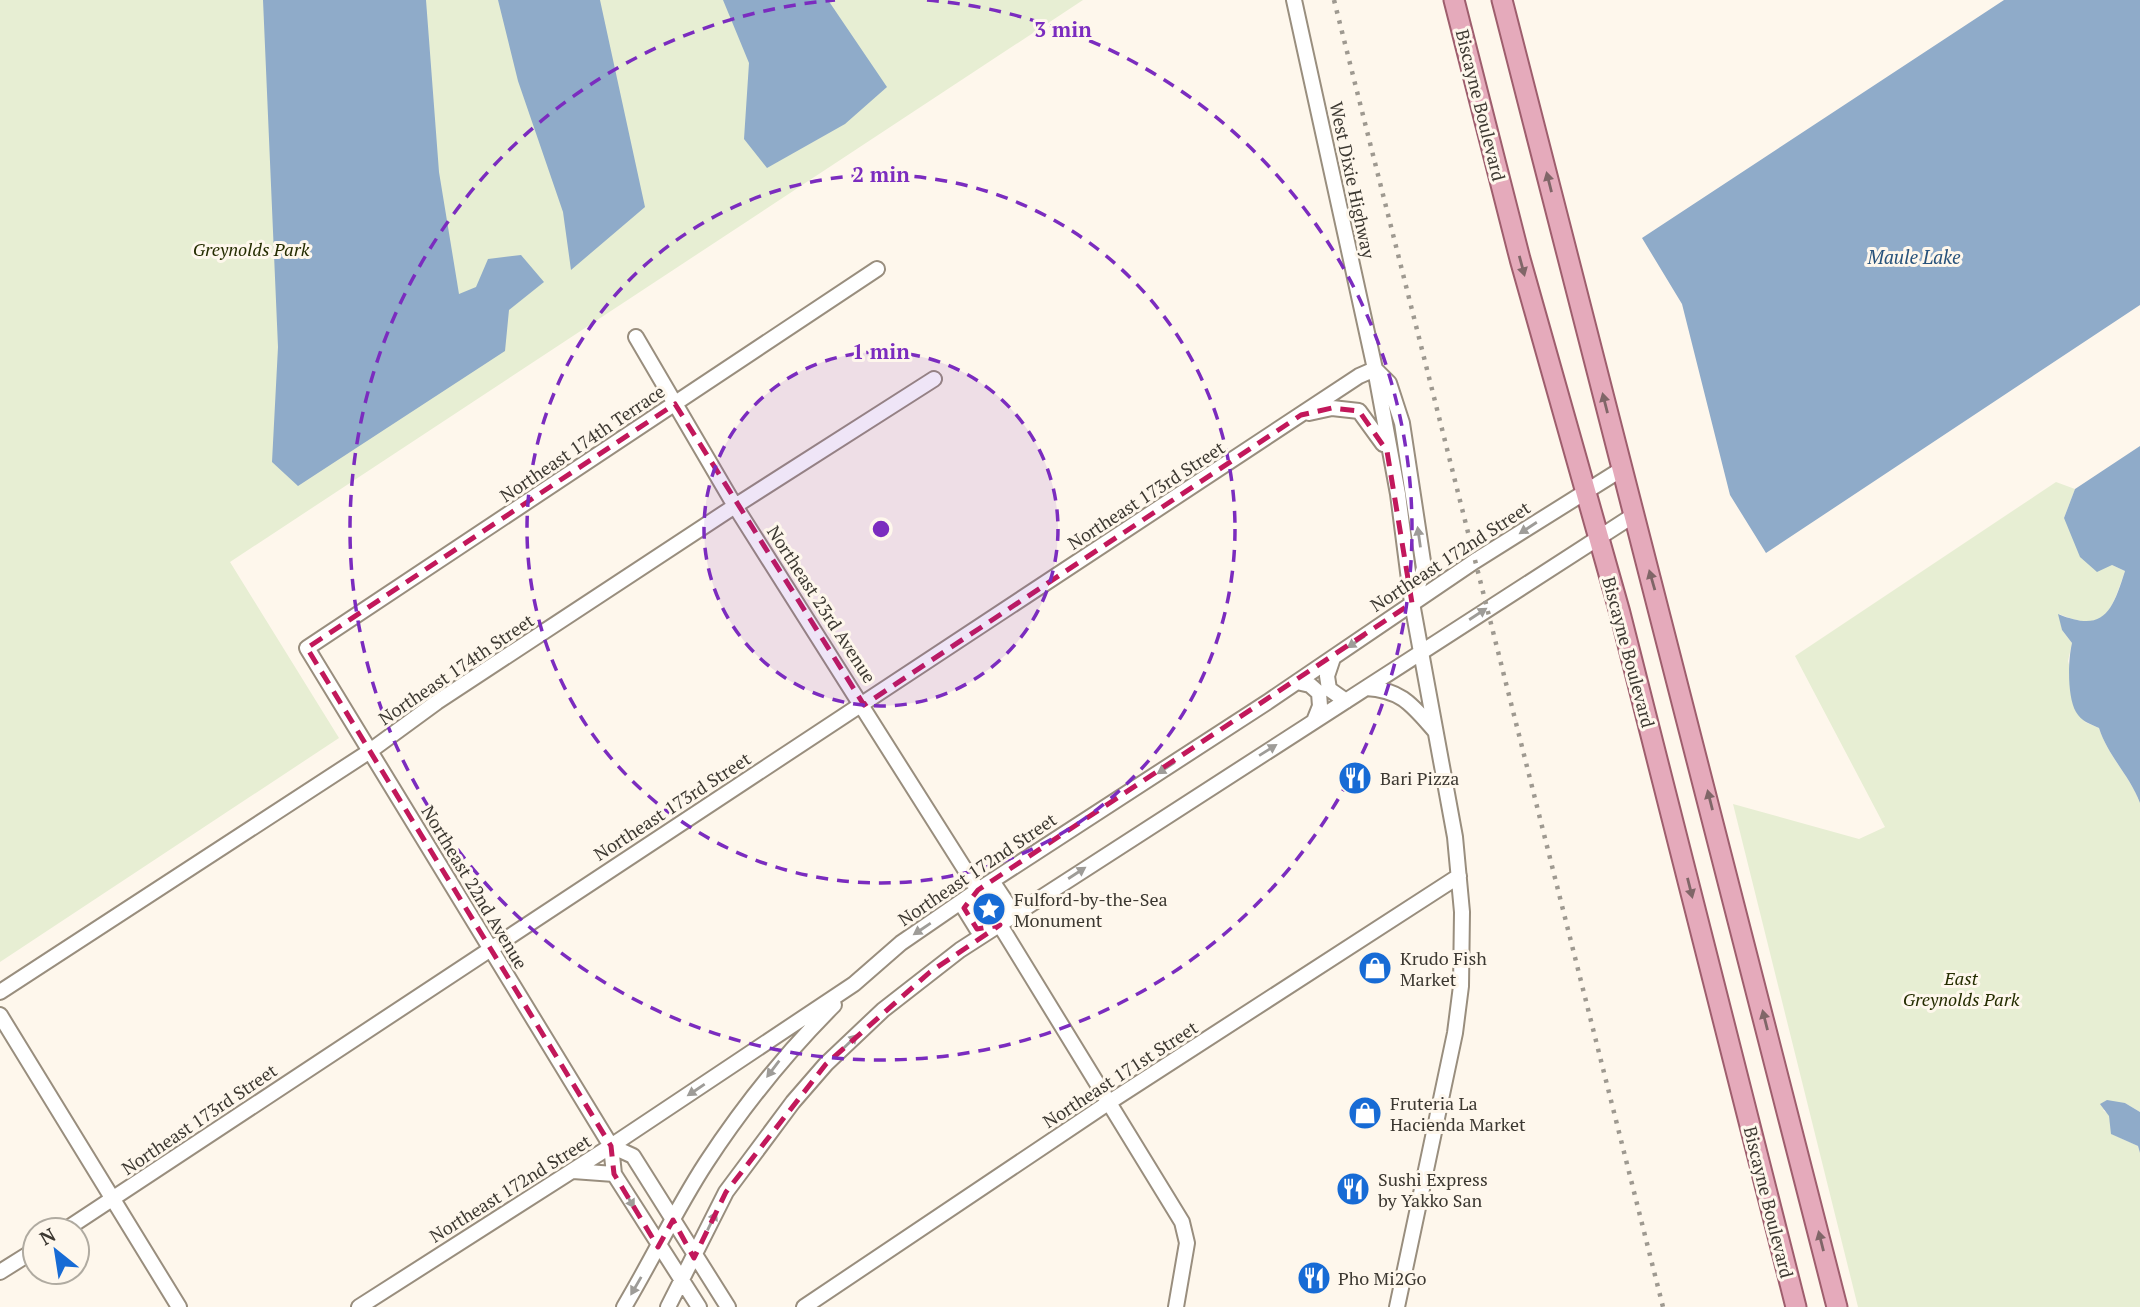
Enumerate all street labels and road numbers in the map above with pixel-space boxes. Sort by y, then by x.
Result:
street label: Biscayne Boulevard [1451,27,1511,183]
street label: West Dixie Highway [1325,99,1382,262]
street label: Northeast 174th Terrace [495,379,669,507]
street label: Northeast 173rd Street [1063,435,1229,555]
street label: Northeast 172nd Street [1365,495,1535,617]
street label: Northeast 23rd Avenue [762,521,882,687]
street label: Biscayne Boulevard [1597,574,1661,730]
street label: Northeast 174th Street [374,608,539,730]
street label: Northeast 173rd Street [589,746,755,866]
street label: Northeast 22nd Avenue [417,801,533,973]
street label: Northeast 172nd Street [893,807,1061,931]
street label: Northeast 171st Street [1038,1015,1202,1133]
street label: Northeast 173rd Street [117,1058,282,1180]
street label: Biscayne Boulevard [1739,1124,1799,1280]
street label: Northeast 172nd Street [425,1128,596,1247]

